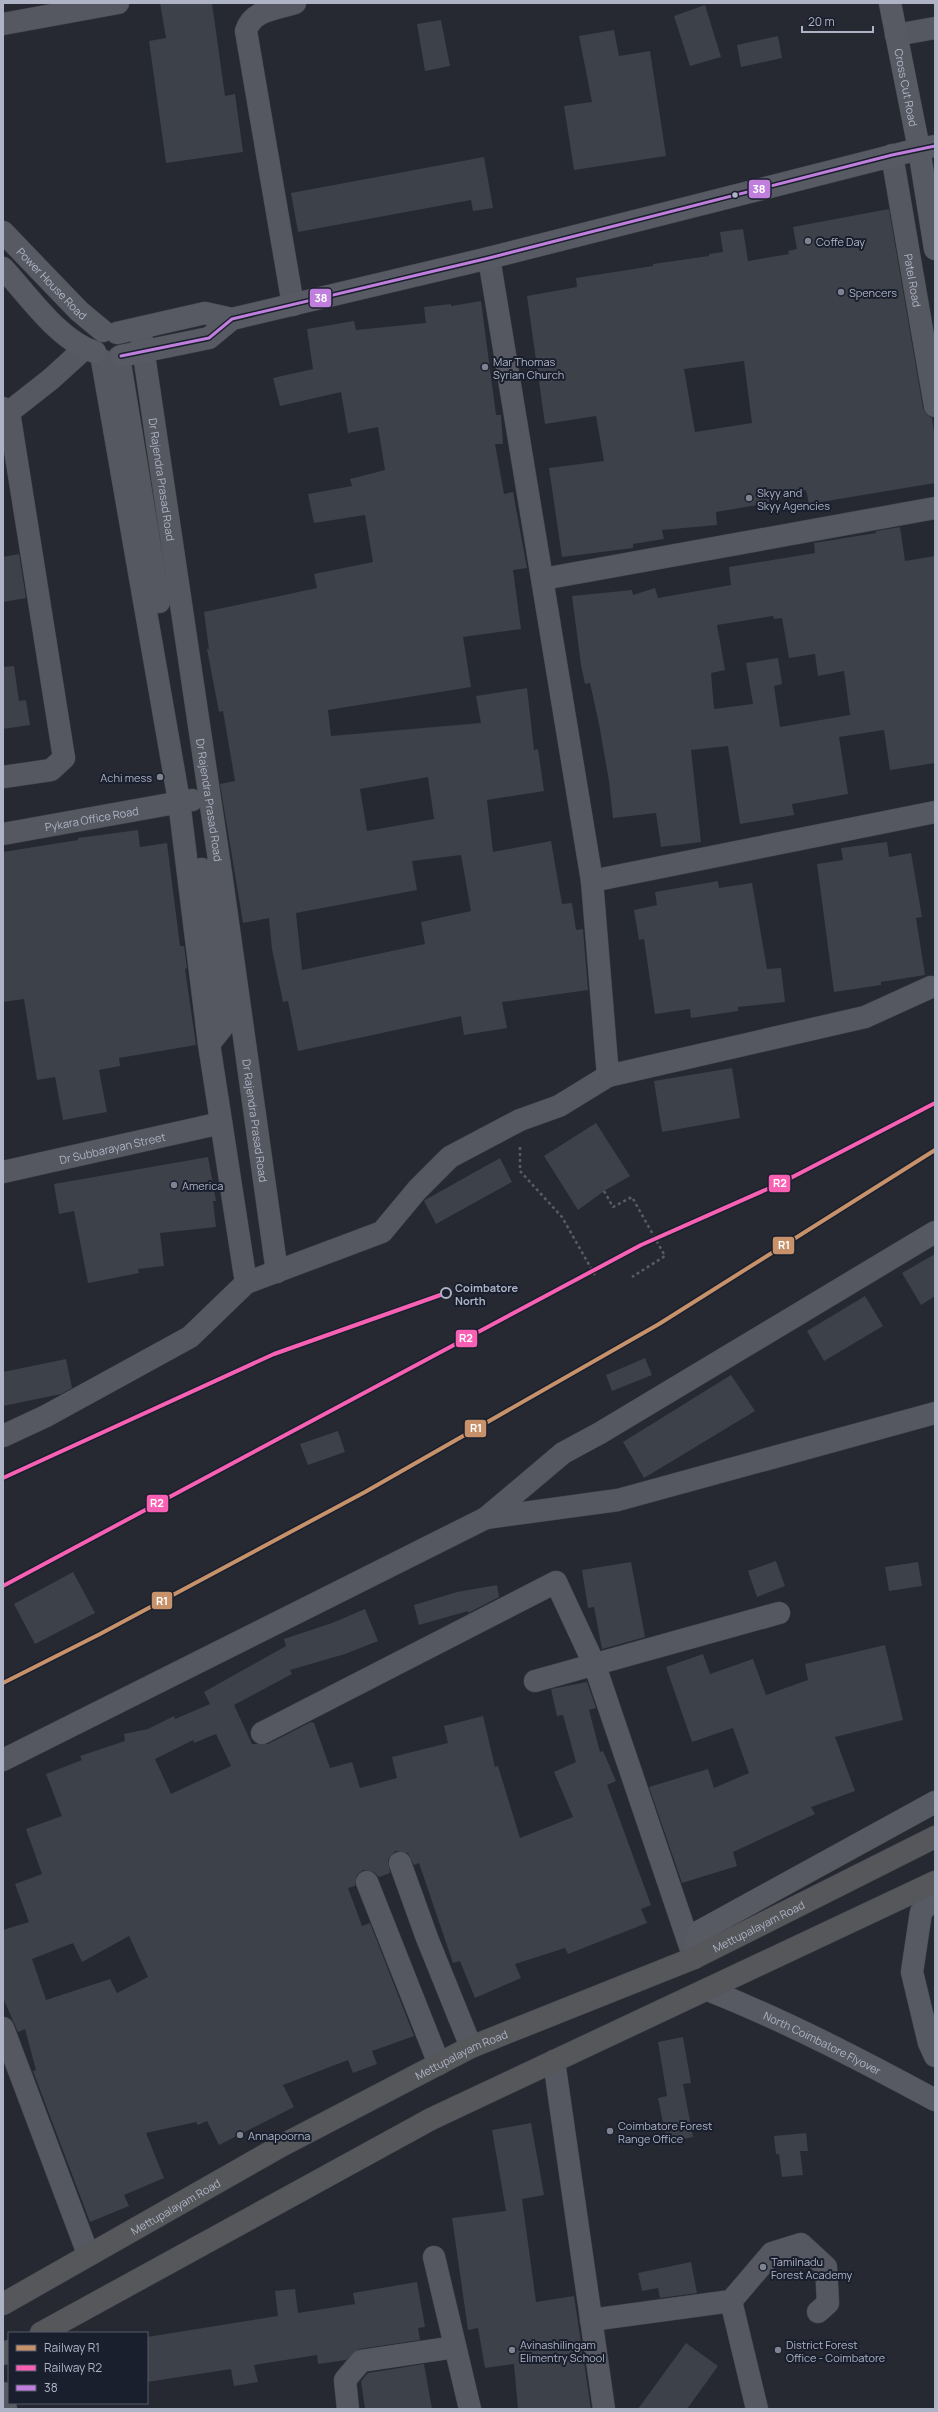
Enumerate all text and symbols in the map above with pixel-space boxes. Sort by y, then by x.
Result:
scale bar [802,8,873,34]
text: 20 m [808,13,835,30]
street label: Cross Cut Road [892,47,922,128]
line badge: 38 [748,179,771,199]
text: 38 [752,181,766,196]
unlabelled marker [730,190,740,200]
place label: Coffe Day [816,234,865,249]
marker: Coffe Day [803,236,813,246]
street label: Power House Road [14,244,91,322]
street label: Patel Road [901,252,925,308]
place label: Spencers [849,285,897,300]
marker: Spencers [836,287,846,297]
line badge: 38 [309,288,332,308]
text: 38 [314,290,328,305]
place label: Mar Thomas Syrian Church [493,354,564,382]
marker: Mar Thomas Syrian Church [480,362,490,372]
street label: Dr Rajendra Prasad Road [146,417,179,542]
place label: Skyy and Skyy Agencies [757,485,830,513]
marker: Skyy and Skyy Agencies [744,493,754,503]
street label: Dr Rajendra Prasad Road [194,737,227,862]
place label: Achi mess [100,770,152,785]
marker: Achi mess [155,772,165,782]
street label: Pykara Office Road [44,802,140,834]
street label: Dr Rajendra Prasad Road [240,1058,272,1183]
street label: Dr Subbarayan Street [58,1128,167,1167]
line badge: R2 [768,1174,791,1193]
text: R2 [773,1175,787,1190]
place label: America [182,1178,223,1193]
marker: America [169,1180,179,1190]
line badge: R1 [772,1236,795,1255]
text: R1 [778,1237,790,1252]
place label: Coimbatore North [455,1280,519,1308]
marker: Coimbatore North [440,1287,452,1299]
line badge: R2 [455,1329,478,1348]
text: R2 [459,1330,473,1345]
line badge: R1 [464,1419,487,1438]
text: R1 [470,1420,482,1435]
line badge: R2 [146,1494,169,1513]
text: R2 [150,1495,164,1510]
line badge: R1 [151,1591,173,1610]
text: R1 [156,1593,168,1608]
street label: Mettupalayam Road [710,1896,807,1955]
street label: North Coimbatore Flyover [761,2007,884,2078]
street label: Mettupalayam Road [412,2026,509,2082]
place label: Coimbatore Forest Range Office [618,2118,712,2146]
marker: Coimbatore Forest Range Office [605,2126,615,2136]
place label: Annapoorna [248,2128,310,2143]
marker: Annapoorna [235,2130,245,2140]
street label: Mettupalayam Road [128,2175,223,2238]
place label: Tamilnadu Forest Academy [771,2254,853,2282]
marker: Tamilnadu Forest Academy [758,2262,768,2272]
legend [8,2332,148,2404]
place label: Avinashilingam Elimentry School [520,2337,605,2365]
place label: District Forest Office - Coimbatore [786,2337,886,2365]
text: Railway R1 [44,2339,100,2356]
marker: Avinashilingam Elimentry School [507,2345,517,2355]
marker: District Forest Office - Coimbatore [773,2345,783,2355]
text: Railway R2 [44,2359,102,2376]
text: 38 [44,2379,58,2396]

